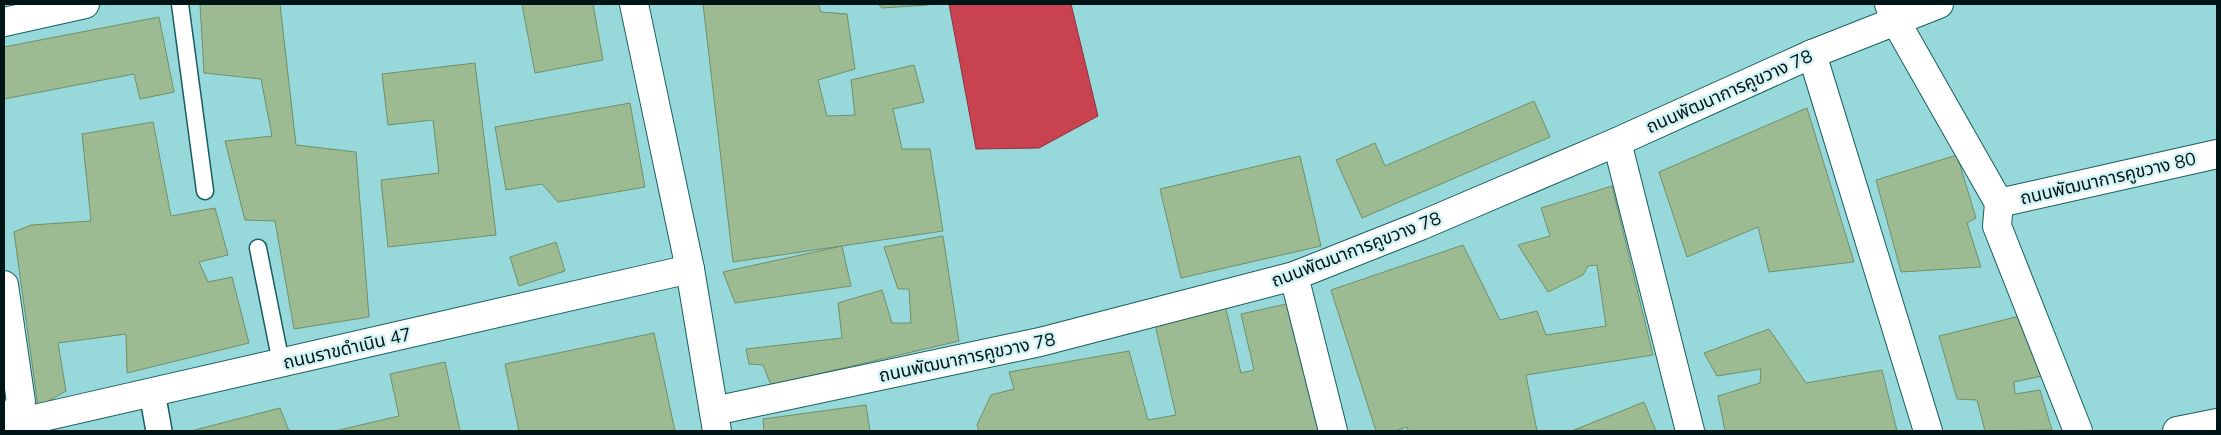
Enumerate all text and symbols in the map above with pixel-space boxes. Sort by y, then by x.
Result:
street label: ถนนพัฒนาการคูขวาง 78 [1642,44,1816,139]
street label: ถนนพัฒนาการคูขวาง 80 [2018,147,2198,210]
street label: ถนนพัฒนาการคูขวาง 78 [1268,206,1444,293]
street label: ถนนราขดำเนิน 47 [281,322,413,374]
street label: ถนนพัฒนาการคูขวาง 78 [877,327,1058,388]

